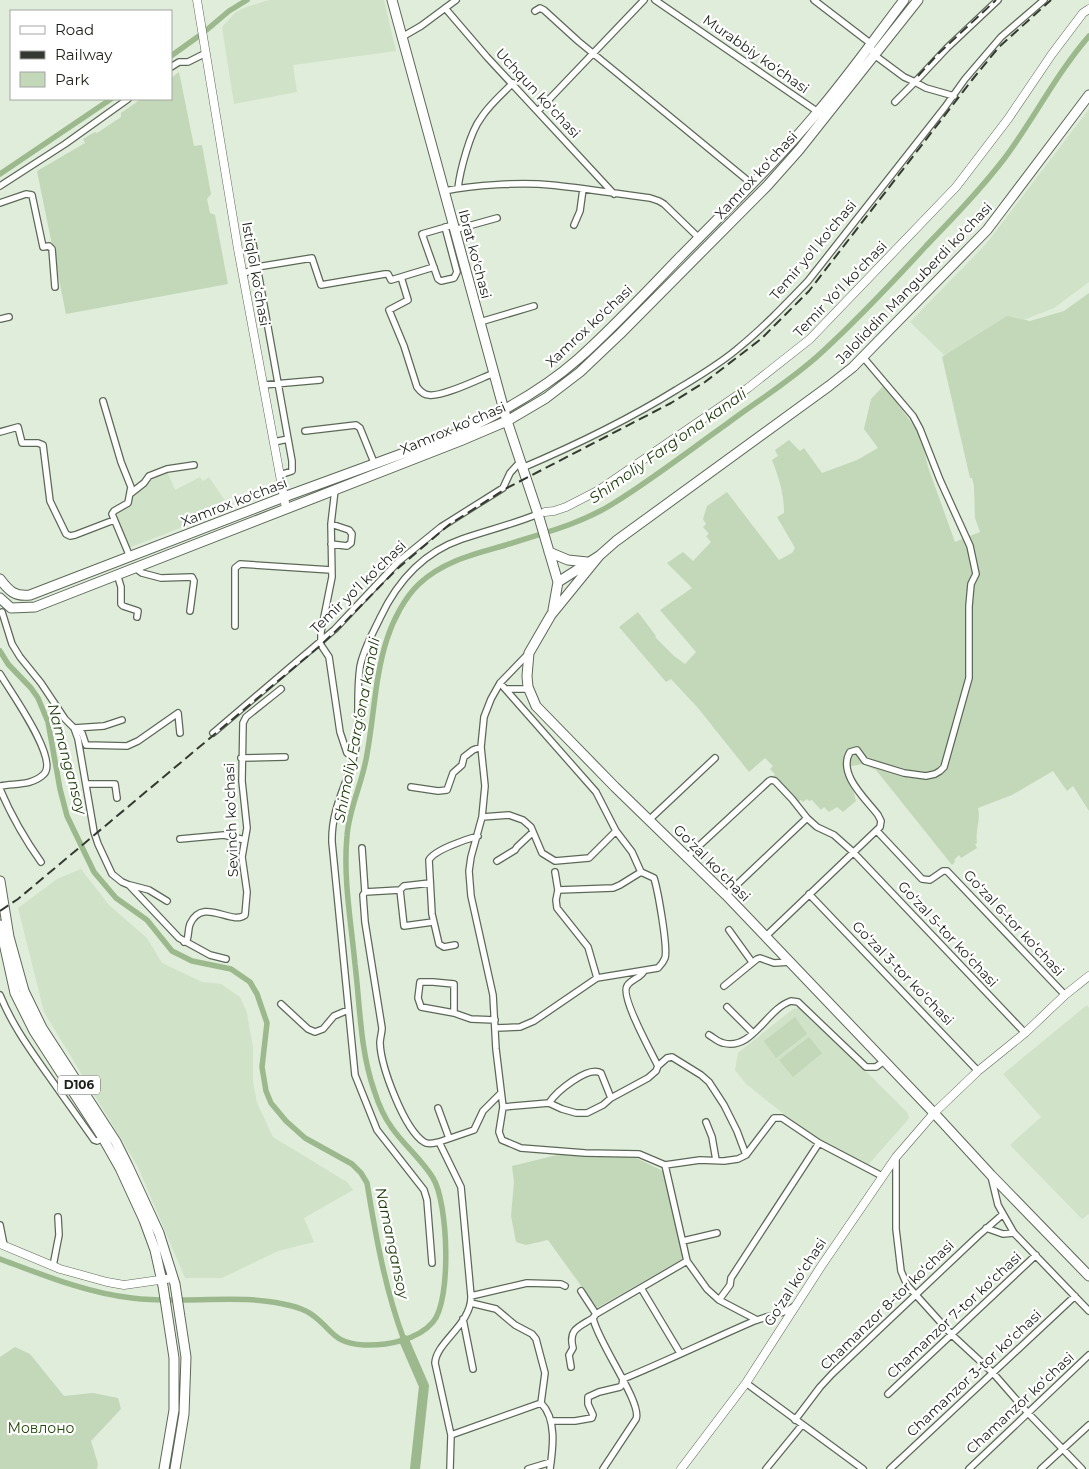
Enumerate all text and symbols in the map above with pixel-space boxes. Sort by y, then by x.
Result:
legend [10,10,172,100]
street label: Murabbiy ko‘chasi [699,11,813,97]
text: Road [55,20,94,39]
street label: Uchqun koʻchasi [492,44,584,142]
text: Railway [55,45,113,64]
text: Park [55,70,89,89]
street label: Xamrox koʻchasi [711,127,801,223]
street label: Temir yo'l ko'chasi [766,196,860,304]
street label: Jaloliddin Manguberdi koʻchasi [831,198,996,368]
street label: Ibrat ko'chasi [454,207,496,301]
street label: Istiqlol koʻchasi [238,220,274,328]
street label: Temir Yoʻl koʻchasi [789,237,891,341]
street label: Xamrox ko'chasi [542,281,636,371]
water label: Shimoliy Fargʻona kanali [585,383,751,507]
street label: Xamrox koʻchasi [397,398,509,458]
street label: Xamrox ko'chasi [178,473,290,531]
street label: Temir yoʻl koʻchasi [306,537,410,637]
water label: Shimoliy Fargʻona kanali [329,635,384,824]
water label: Namangansoy [44,701,92,817]
street label: Sevinch koʻchasi [220,762,242,878]
street label: Goʻzal koʻchasi [670,821,754,905]
street label: Goʻzal 6-tor koʻchasi [960,866,1068,980]
street label: Goʻzal 5-tor koʻchasi [894,877,1002,991]
street label: Goʻzal 3-tor koʻchasi [848,917,958,1029]
road number: D106 [58,1076,100,1094]
water label: Namangansoy [371,1185,414,1301]
street label: Goʻzal koʻchasi [760,1234,830,1330]
street label: Chamanzor 8-tor koʻchasi [816,1236,958,1374]
street label: Chamanzor 7-tor koʻchasi [883,1248,1025,1382]
street label: Chamanzor 3-tor koʻchasi [903,1306,1045,1440]
street label: Chamanzor koʻchasi [962,1348,1078,1458]
park label: Мовлоно [7,1419,75,1437]

